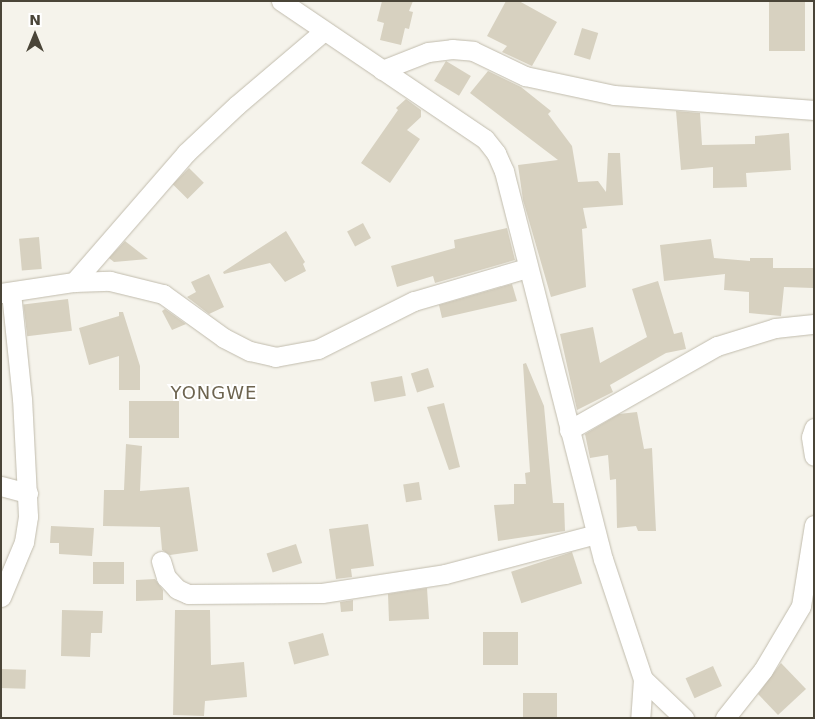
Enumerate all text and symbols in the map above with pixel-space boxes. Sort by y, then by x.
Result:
north arrow [10,10,60,60]
text: N [29,12,41,28]
district label: YONGWE [170,382,258,404]

